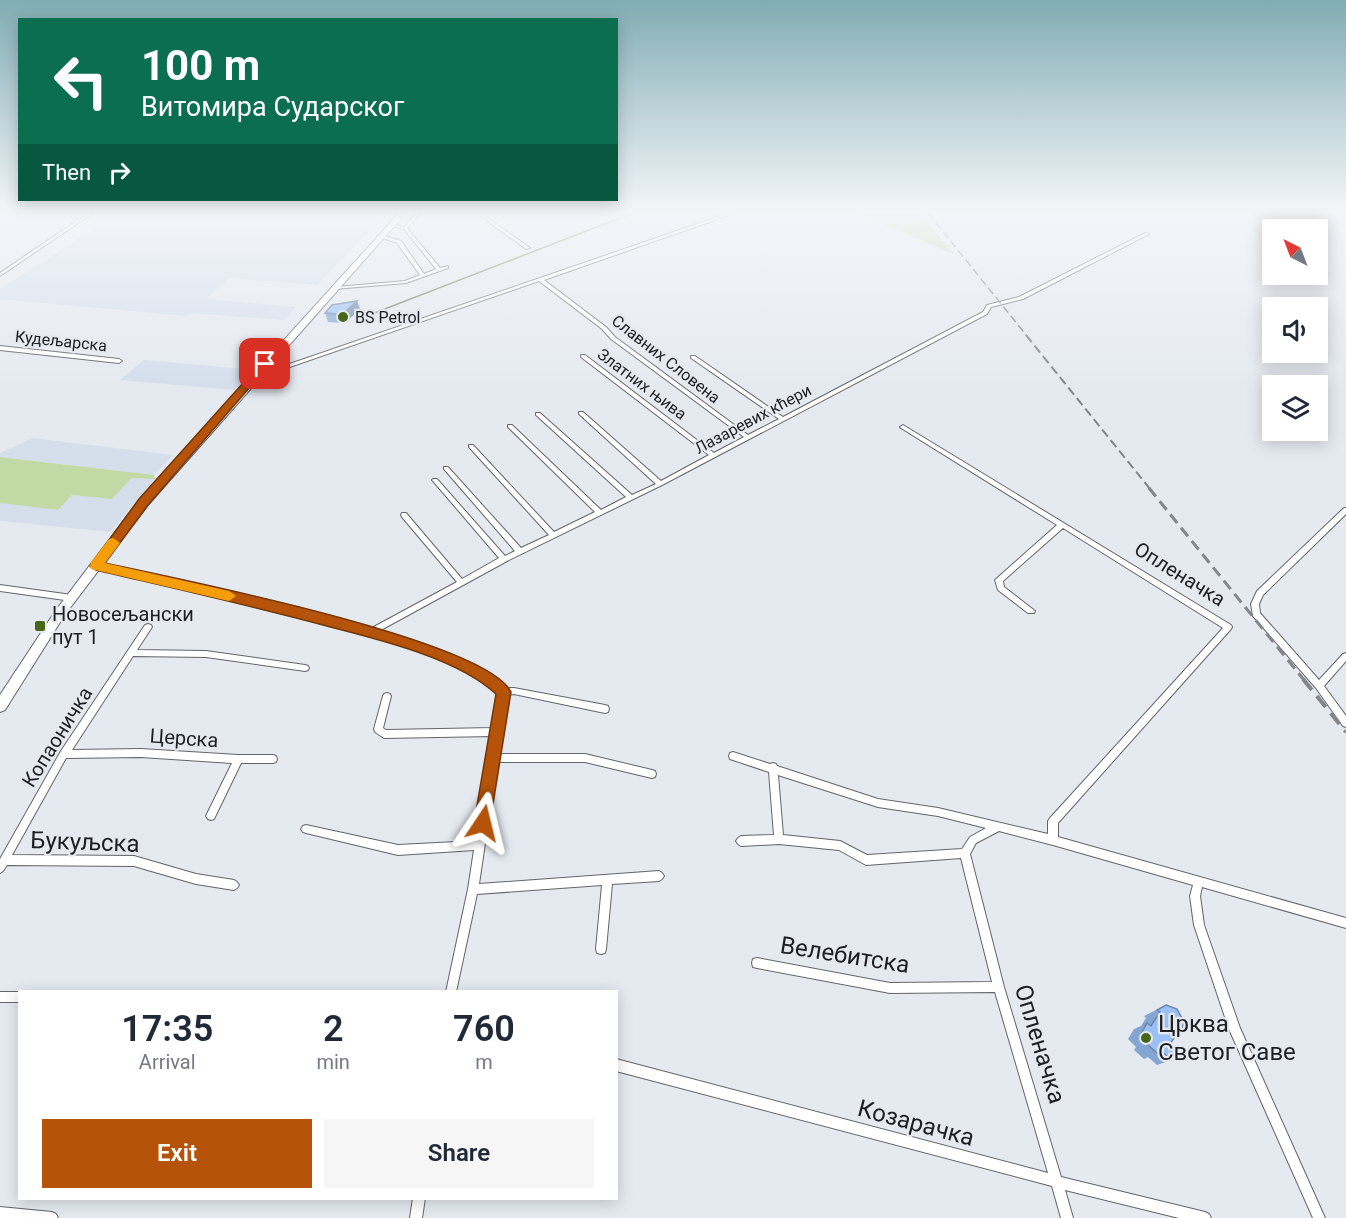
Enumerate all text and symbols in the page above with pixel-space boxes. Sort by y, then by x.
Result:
text: 100 m [141,41,260,90]
icon: left [42,42,120,120]
text: Витомира Сударског [141,91,404,123]
icon: right [103,156,136,189]
text: Then [42,160,91,185]
north arrow [1262,219,1328,285]
map controls [1262,219,1328,441]
button: sound [1262,297,1328,363]
place label: BS Petrol [355,308,420,327]
marker: BS Petrol [336,310,350,324]
street label: Славних Словена [608,311,724,407]
street label: Кудељарска [14,327,108,355]
pin [239,338,290,389]
street label: Златних њива [594,344,690,424]
icon: arrive [248,347,281,380]
button: layers [1262,375,1328,441]
street label: Лазаревих кћери [692,380,814,458]
street label: Опленачка [1130,537,1230,611]
place label: Новосељански пут 1 [52,602,194,649]
marker: Новосељански пут 1 [33,619,47,633]
street label: Копаоничка [17,683,97,791]
street label: Церска [149,724,219,752]
position arrow [451,791,515,855]
street label: Букуљска [30,826,140,858]
street label: Велебитска [778,931,912,979]
street label: Опленачка [1009,981,1071,1107]
text: 17:35 [121,1008,213,1050]
text: 2 [323,1008,343,1050]
text: 760 [453,1008,515,1050]
place label: Црква Светог Саве [1158,1010,1296,1066]
marker: Црква Светог Саве [1139,1031,1153,1045]
text: Arrival [139,1050,196,1074]
text: min [316,1050,350,1074]
text: m [475,1050,493,1074]
street label: Козарачка [855,1094,977,1152]
button: Exit [42,1119,312,1188]
button: Share [324,1119,594,1188]

